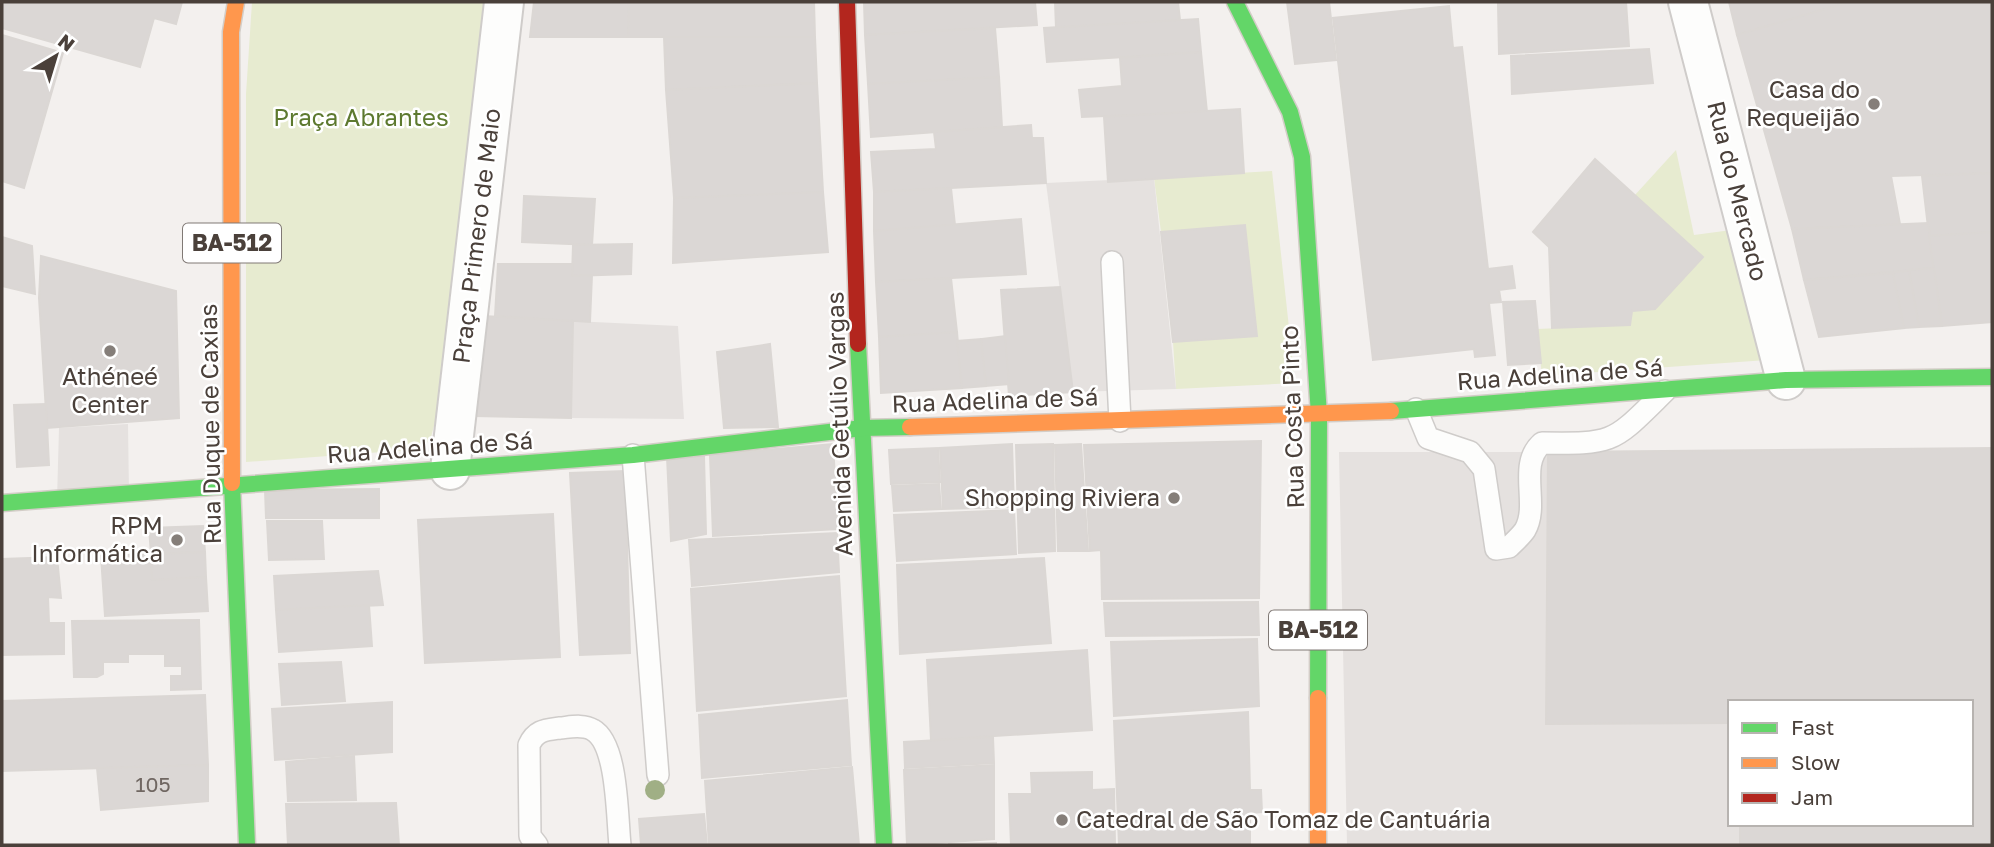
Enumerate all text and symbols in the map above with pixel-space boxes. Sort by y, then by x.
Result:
north arrow [21,21,91,91]
text: N [54,29,80,56]
place label: Casa do Requeijão [1746,74,1860,131]
marker: Casa do Requeijão [1866,96,1882,112]
street label: Rua do Mercado [1702,98,1775,284]
park label: Praça Abrantes [273,102,449,131]
street label: Praça Primero de Maio [445,107,506,365]
road number: BA-512 [183,224,281,262]
street label: Avenida Getúlio Vargas [819,291,858,557]
street label: Rua Duque de Caxias [193,303,226,545]
street label: Rua Costa Pinto [1274,325,1309,509]
marker: Athéneé Center [102,343,118,359]
street label: Rua Adelina de Sá [1456,352,1664,395]
place label: Athéneé Center [62,361,158,418]
street label: Rua Adelina de Sá [891,381,1099,418]
street label: Rua Adelina de Sá [326,425,534,468]
place label: Shopping Riviera [965,482,1160,511]
marker: Shopping Riviera [1166,490,1182,506]
place label: RPM Informática [31,510,163,567]
marker: RPM Informática [169,532,185,548]
road number: BA-512 [1269,610,1367,650]
legend [1728,700,1973,826]
text: Fast [1791,714,1834,740]
text: Slow [1791,749,1840,775]
house number: 105 [135,771,171,797]
text: Jam [1791,784,1833,810]
place label: Catedral de São Tomaz de Cantuária [1076,804,1491,833]
marker: Catedral de São Tomaz de Cantuária [1054,812,1070,828]

